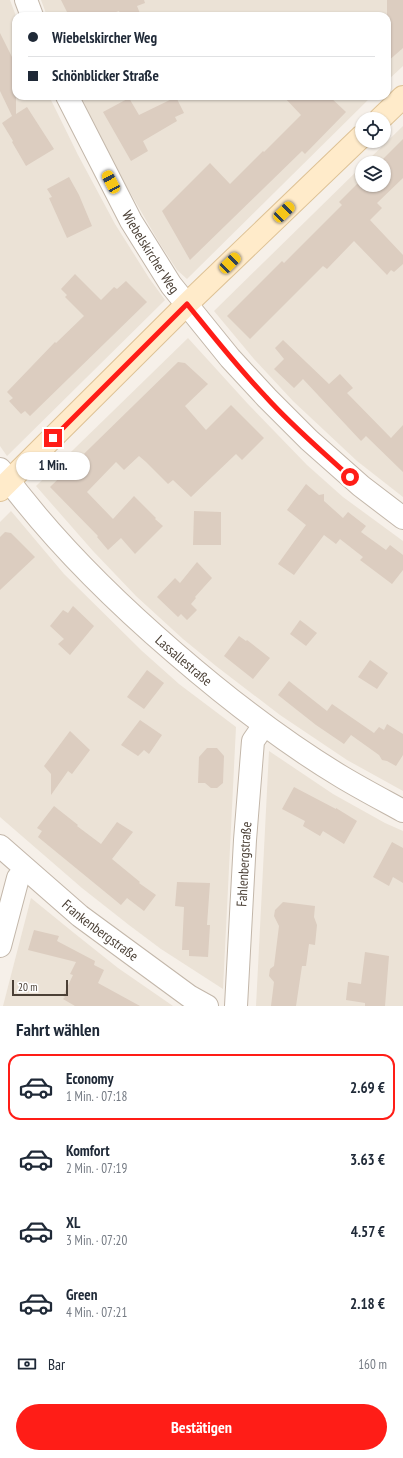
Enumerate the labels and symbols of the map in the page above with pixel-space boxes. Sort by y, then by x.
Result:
car [100,169,122,195]
car [271,199,297,225]
street label: Wiebelskircher Weg [118,207,183,297]
car [217,250,243,276]
route end [44,429,62,447]
callout: 1 Min. [16,452,90,480]
route start [341,468,359,486]
street label: Lassallestraße [152,631,216,690]
street label: Fahlenbergstraße [232,821,255,907]
street label: Frankenbergstraße [58,895,142,965]
scale bar [12,978,68,997]

